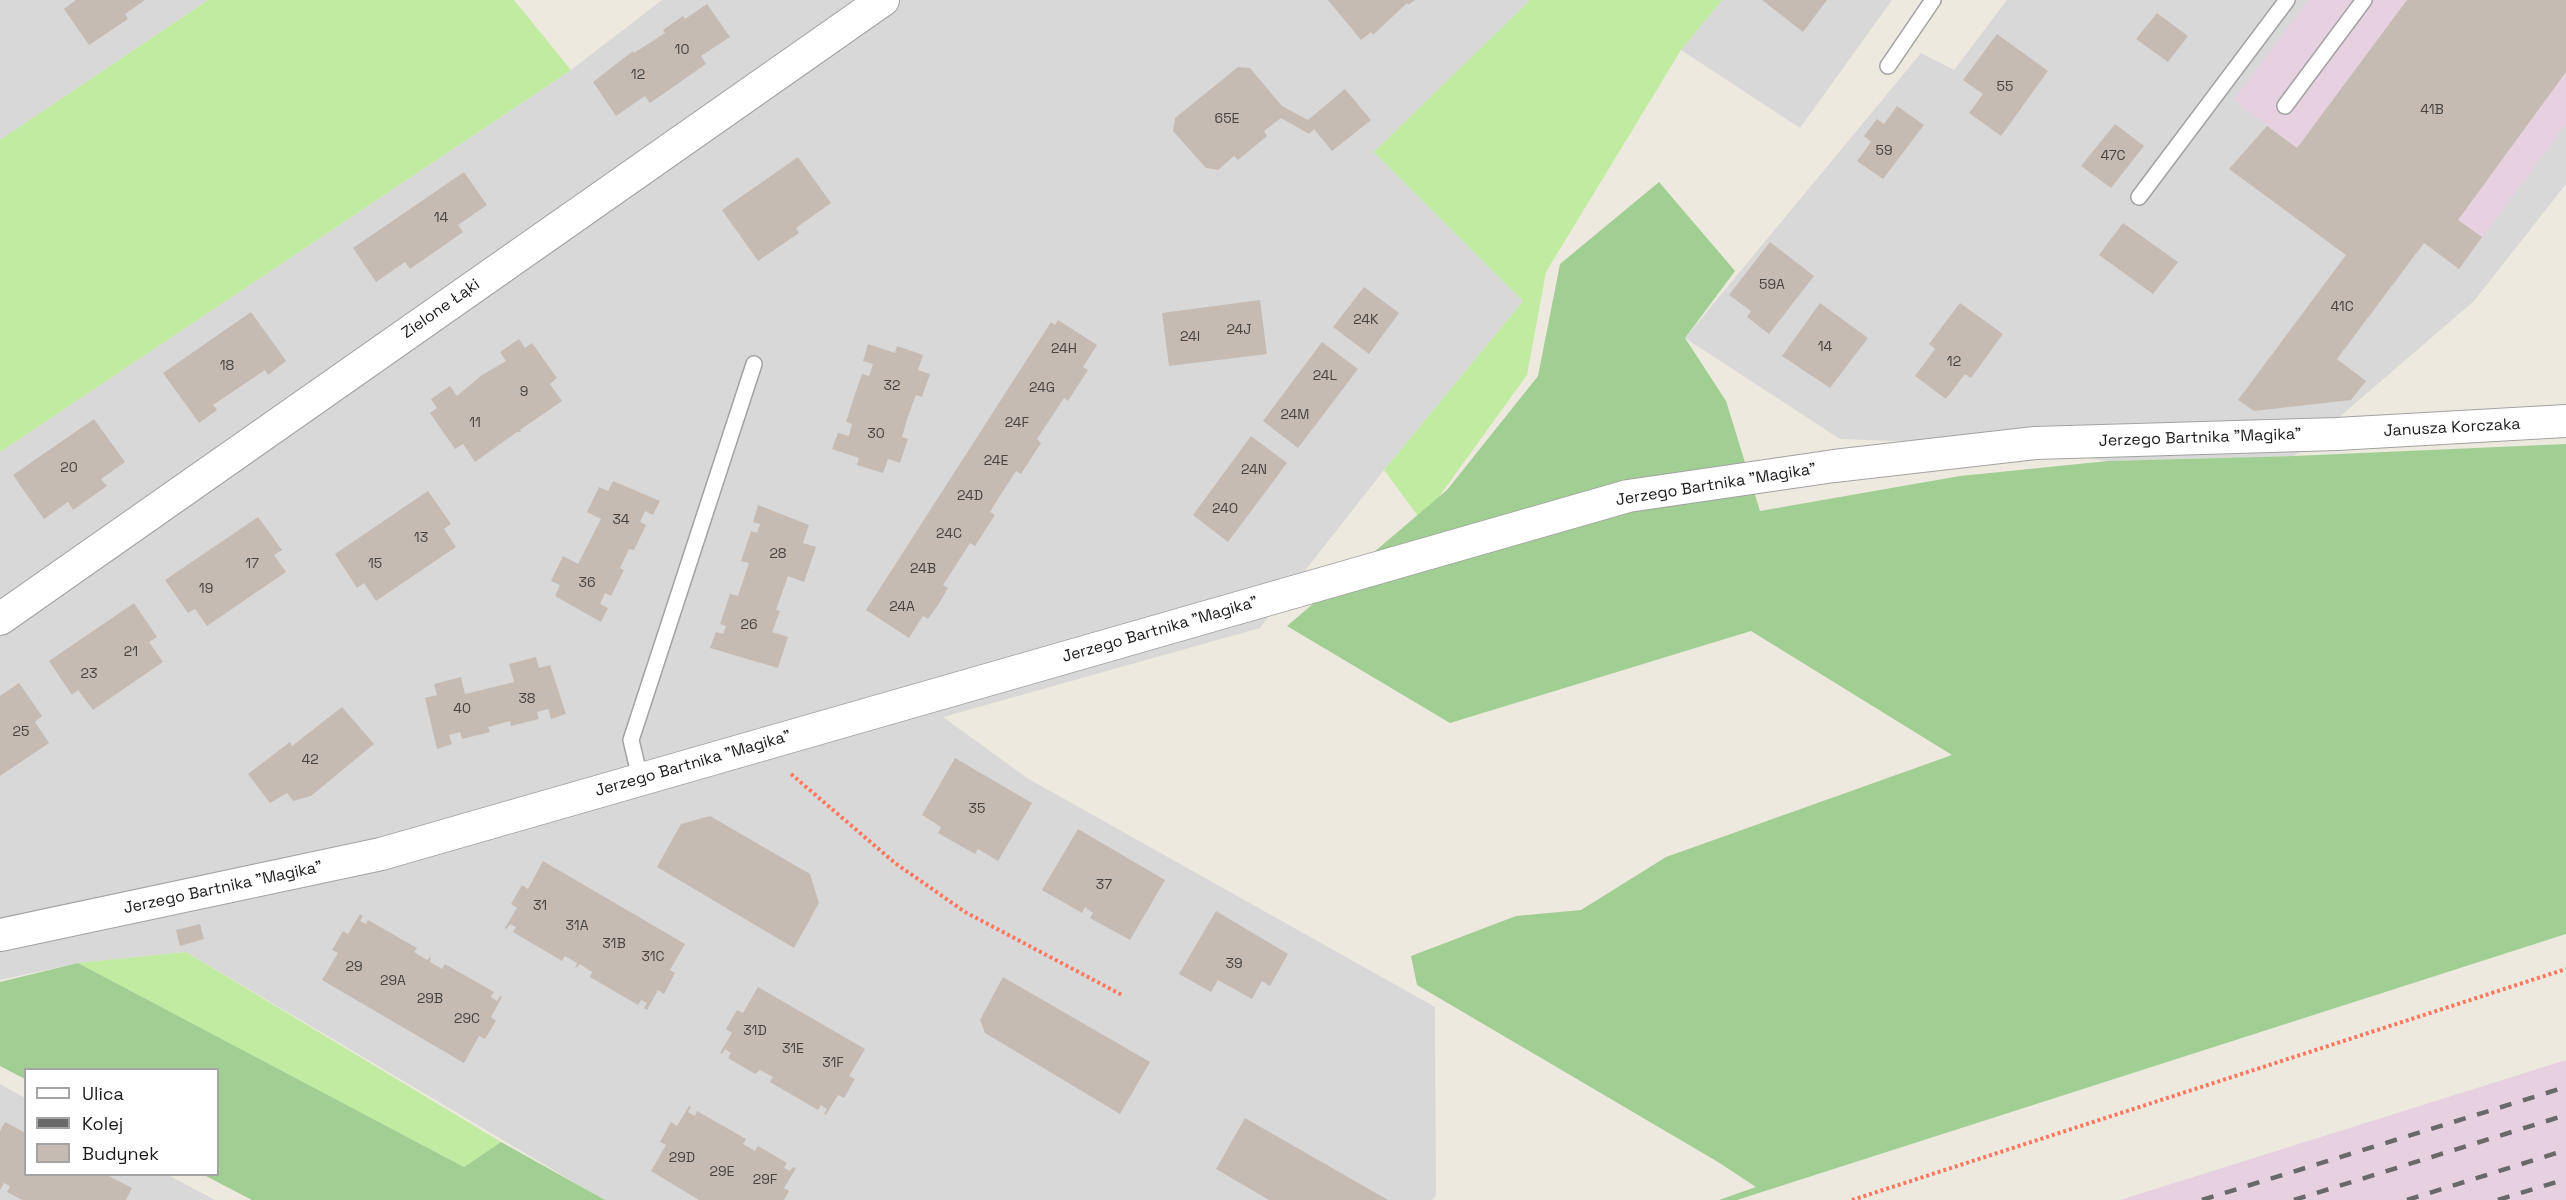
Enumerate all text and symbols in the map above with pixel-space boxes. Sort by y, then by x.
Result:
house number: 10 [675,42,689,58]
house number: 12 [631,67,645,83]
house number: 55 [1997,79,2013,95]
house number: 41B [2420,102,2444,118]
house number: 65E [1215,111,1239,127]
house number: 59 [1876,143,1892,159]
house number: 47C [2100,148,2126,164]
house number: 14 [434,210,448,226]
street label: Zielone Łąki [398,275,484,343]
house number: 59A [1759,277,1785,293]
house number: 41C [2330,299,2354,315]
house number: 24K [1353,312,1379,328]
house number: 24J [1226,322,1252,338]
house number: 24I [1180,329,1200,345]
house number: 14 [1818,339,1832,355]
house number: 24H [1051,341,1077,357]
house number: 12 [1947,354,1961,370]
house number: 18 [220,358,234,374]
house number: 24L [1313,368,1337,384]
house number: 32 [884,378,900,394]
house number: 24G [1029,380,1055,396]
house number: 9 [520,384,528,400]
house number: 24M [1281,407,1309,423]
house number: 11 [469,415,481,431]
house number: 24F [1005,415,1029,431]
street label: Janusza Korczaka [2383,415,2521,441]
street label: Jerzego Bartnika "Magika" [2098,425,2302,451]
house number: 30 [867,426,885,442]
house number: 24E [984,453,1008,469]
house number: 20 [60,460,78,476]
street label: Jerzego Bartnika "Magika" [1614,460,1818,510]
house number: 24N [1241,462,1267,478]
house number: 24D [957,488,983,504]
house number: 24O [1212,501,1238,517]
house number: 34 [612,512,630,528]
house number: 24C [936,526,962,542]
house number: 13 [414,530,428,546]
house number: 28 [769,546,787,562]
house number: 17 [245,556,259,572]
house number: 15 [368,556,382,572]
house number: 24B [910,561,936,577]
house number: 36 [578,575,596,591]
house number: 19 [199,581,213,597]
street label: Jerzego Bartnika "Magika" [1060,593,1260,667]
house number: 24A [889,599,915,615]
house number: 26 [740,617,758,633]
house number: 21 [124,644,138,660]
house number: 23 [81,666,97,682]
house number: 38 [518,691,536,707]
house number: 40 [453,701,471,717]
house number: 25 [13,724,29,740]
street label: Jerzego Bartnika "Magika" [593,727,793,801]
house number: 42 [301,752,319,768]
house number: 35 [969,801,985,817]
street label: Jerzego Bartnika "Magika" [122,858,324,918]
house number: 37 [1096,877,1112,893]
house number: 31 [533,898,547,914]
house number: 31A [566,918,588,934]
house number: 31B [602,936,626,952]
house number: 31C [641,949,665,965]
house number: 39 [1225,956,1243,972]
house number: 29 [346,959,362,975]
house number: 29A [380,973,406,989]
house number: 29B [417,991,443,1007]
house number: 29C [454,1011,480,1027]
house number: 31D [743,1023,767,1039]
house number: 31E [782,1041,804,1057]
house number: 31F [822,1055,844,1071]
legend [24,1068,219,1176]
text: Ulica [82,1082,124,1105]
text: Kolej [82,1112,123,1135]
text: Budynek [82,1142,159,1165]
house number: 29D [669,1150,695,1166]
house number: 29E [710,1164,734,1180]
house number: 29F [753,1172,777,1188]

